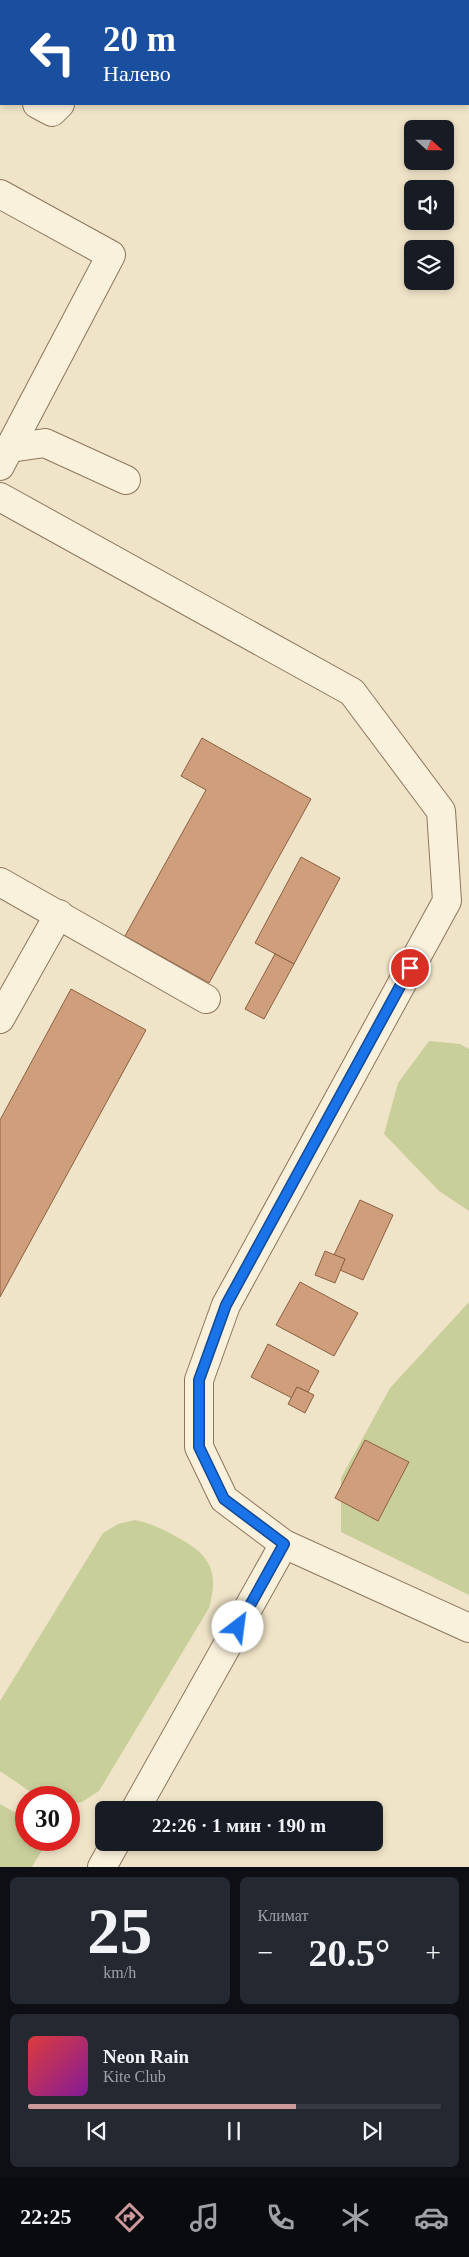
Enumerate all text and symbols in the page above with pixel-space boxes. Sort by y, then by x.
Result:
icon: left [20,20,85,85]
text: 20 m [103,20,176,59]
text: Налево [103,61,171,86]
north arrow [404,120,454,170]
map controls [404,120,454,290]
button: sound [404,180,454,230]
button: layers [404,240,454,290]
pin [389,947,431,989]
icon: arrive [396,954,424,982]
position arrow [211,1600,263,1652]
speed limit sign: 30 [15,1786,80,1851]
text: 22:26 · 1 мин · 190 m [152,1815,326,1836]
text: 25 [87,1895,152,1967]
text: Климат [258,1907,308,1924]
text: 20.5° [308,1932,390,1974]
text: − [258,1937,273,1968]
text: + [425,1937,441,1968]
text: km/h [103,1964,136,1981]
text: Neon Rain [103,2046,189,2067]
text: Kite Club [103,2068,166,2085]
icon: previous [83,2117,111,2145]
icon: pause [220,2117,248,2145]
icon: next [358,2117,386,2145]
icon: directions [112,2200,147,2235]
icon: music [187,2200,222,2235]
icon: phone [263,2200,298,2235]
icon: climate [338,2200,373,2235]
icon: car [414,2200,449,2235]
text: 22:25 [20,2204,72,2229]

